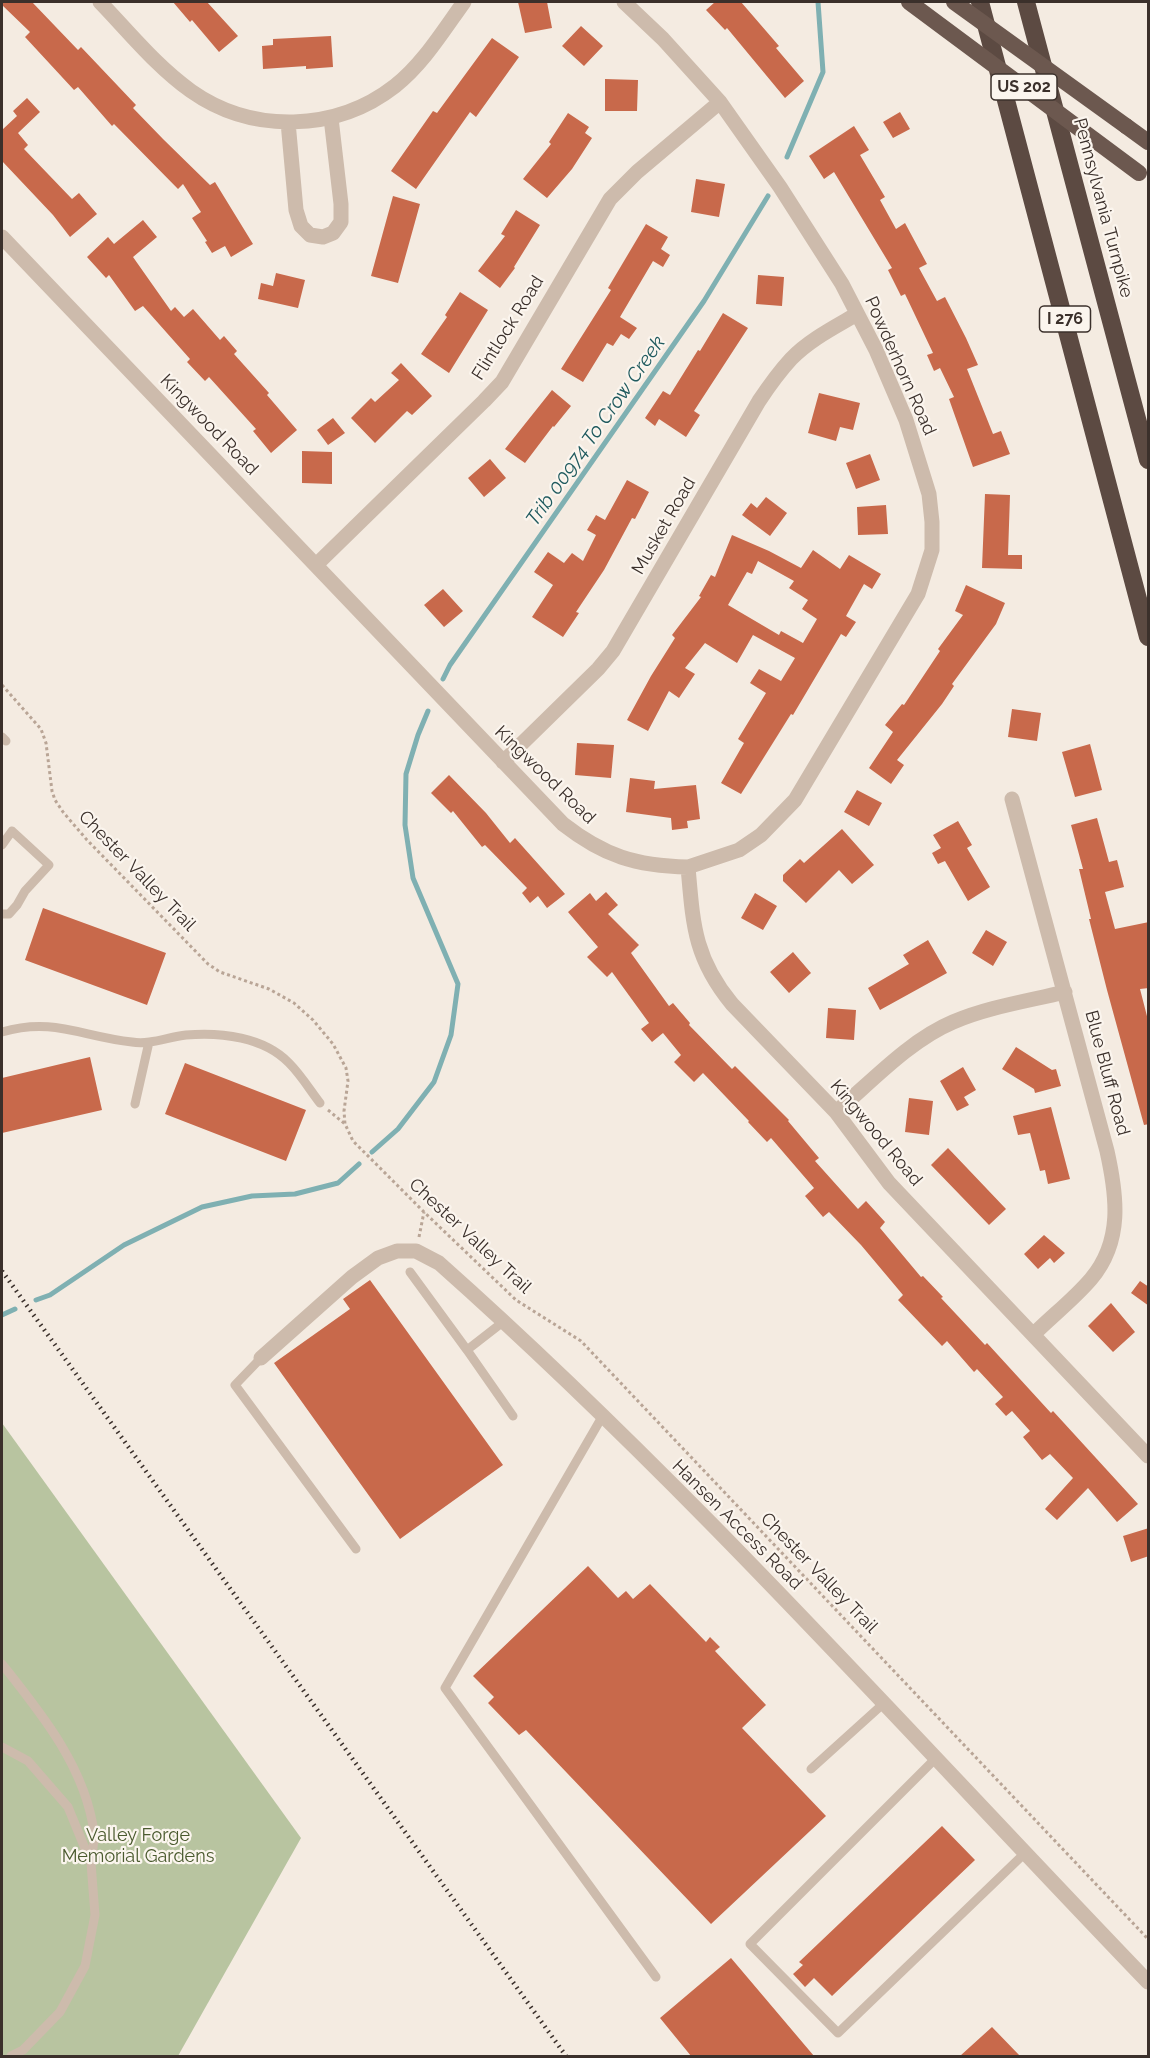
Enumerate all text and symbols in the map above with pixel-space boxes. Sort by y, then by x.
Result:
road number: US 202 [991,74,1057,100]
street label: Pennsylvania Turnpike [1069,116,1137,300]
street label: Flintlock Road [467,272,549,384]
street label: Powderhorn Road [860,293,940,439]
road number: I 276 [1040,306,1090,332]
water label: Trib 00974 To Crow Creek [521,331,671,531]
street label: Kingwood Road [155,370,263,480]
street label: Musket Road [628,474,700,578]
street label: Kingwood Road [490,721,600,829]
street label: Chester Valley Trail [74,806,200,936]
street label: Blue Bluff Road [1080,1008,1134,1138]
street label: Kingwood Road [825,1076,927,1190]
street label: Chester Valley Trail [404,1174,536,1298]
street label: Hansen Access Road [667,1455,807,1595]
street label: Chester Valley Trail [756,1508,882,1638]
park label: Valley Forge Memorial Gardens [62,1825,214,1868]

